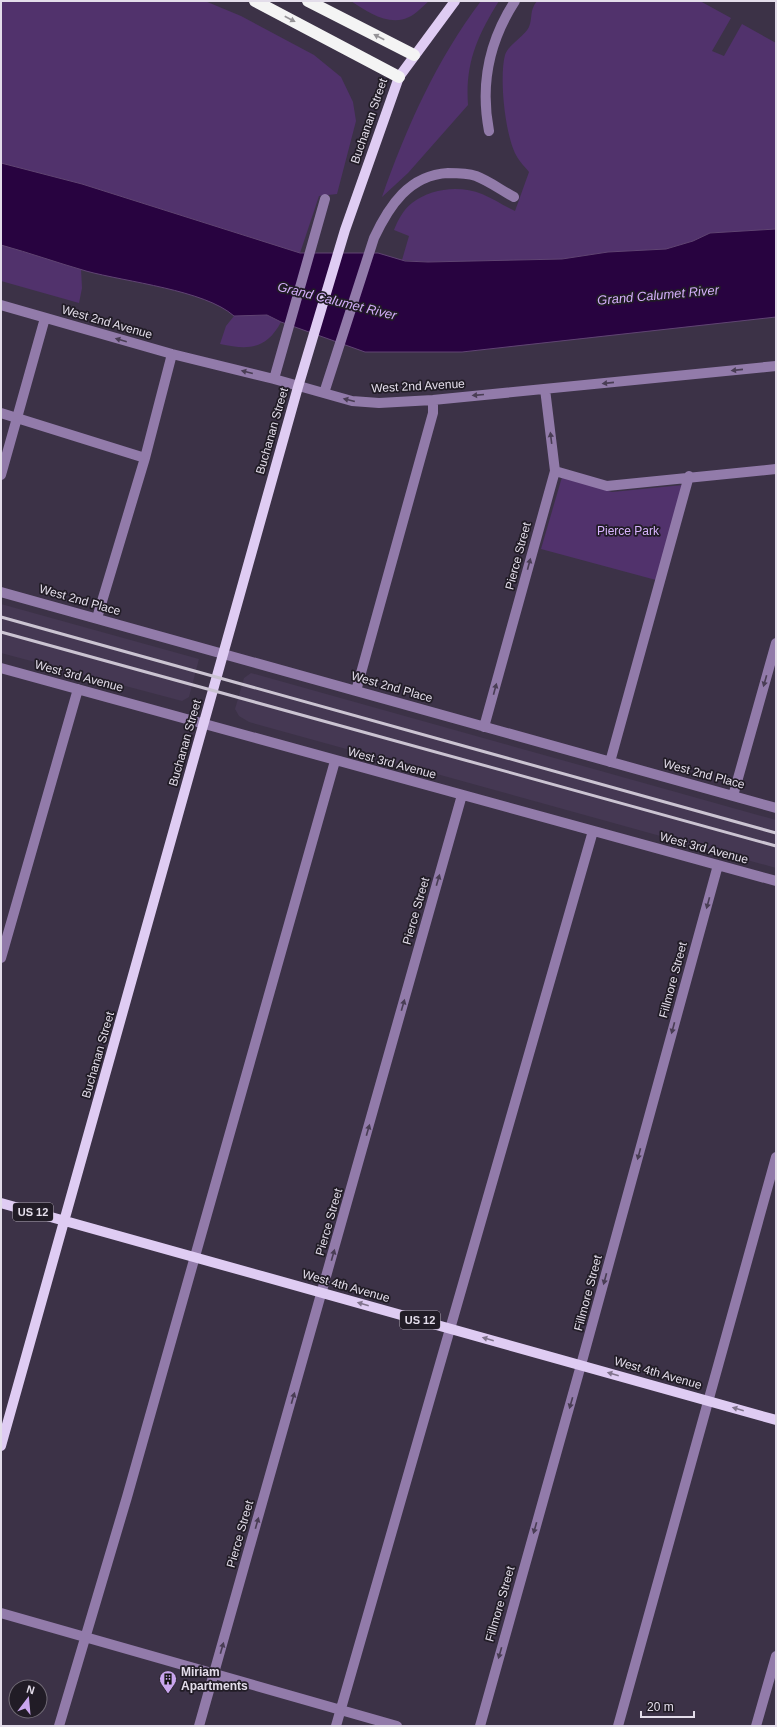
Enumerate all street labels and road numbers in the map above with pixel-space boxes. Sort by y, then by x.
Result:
street label: Buchanan Street [348,76,390,166]
street label: West 2nd Avenue [60,302,154,342]
street label: West 2nd Avenue [371,377,465,395]
street label: Buchanan Street [253,385,291,476]
street label: Pierce Street [502,520,534,591]
street label: West 2nd Place [38,582,123,618]
street label: West 3rd Avenue [33,657,125,695]
street label: West 2nd Place [350,669,435,705]
street label: Buchanan Street [166,697,204,788]
street label: West 3rd Avenue [346,744,438,782]
street label: West 2nd Place [662,756,747,792]
street label: West 3rd Avenue [658,829,750,867]
street label: Pierce Street [400,875,432,946]
street label: Fillmore Street [656,940,690,1019]
street label: Buchanan Street [79,1009,117,1100]
street label: Pierce Street [313,1186,345,1257]
road number: US 12 [13,1203,53,1221]
street label: Fillmore Street [571,1253,605,1332]
street label: West 4th Avenue [301,1267,392,1305]
road number: US 12 [400,1311,440,1329]
street label: West 4th Avenue [613,1354,704,1392]
street label: Pierce Street [224,1498,256,1569]
street label: Fillmore Street [483,1564,518,1643]

